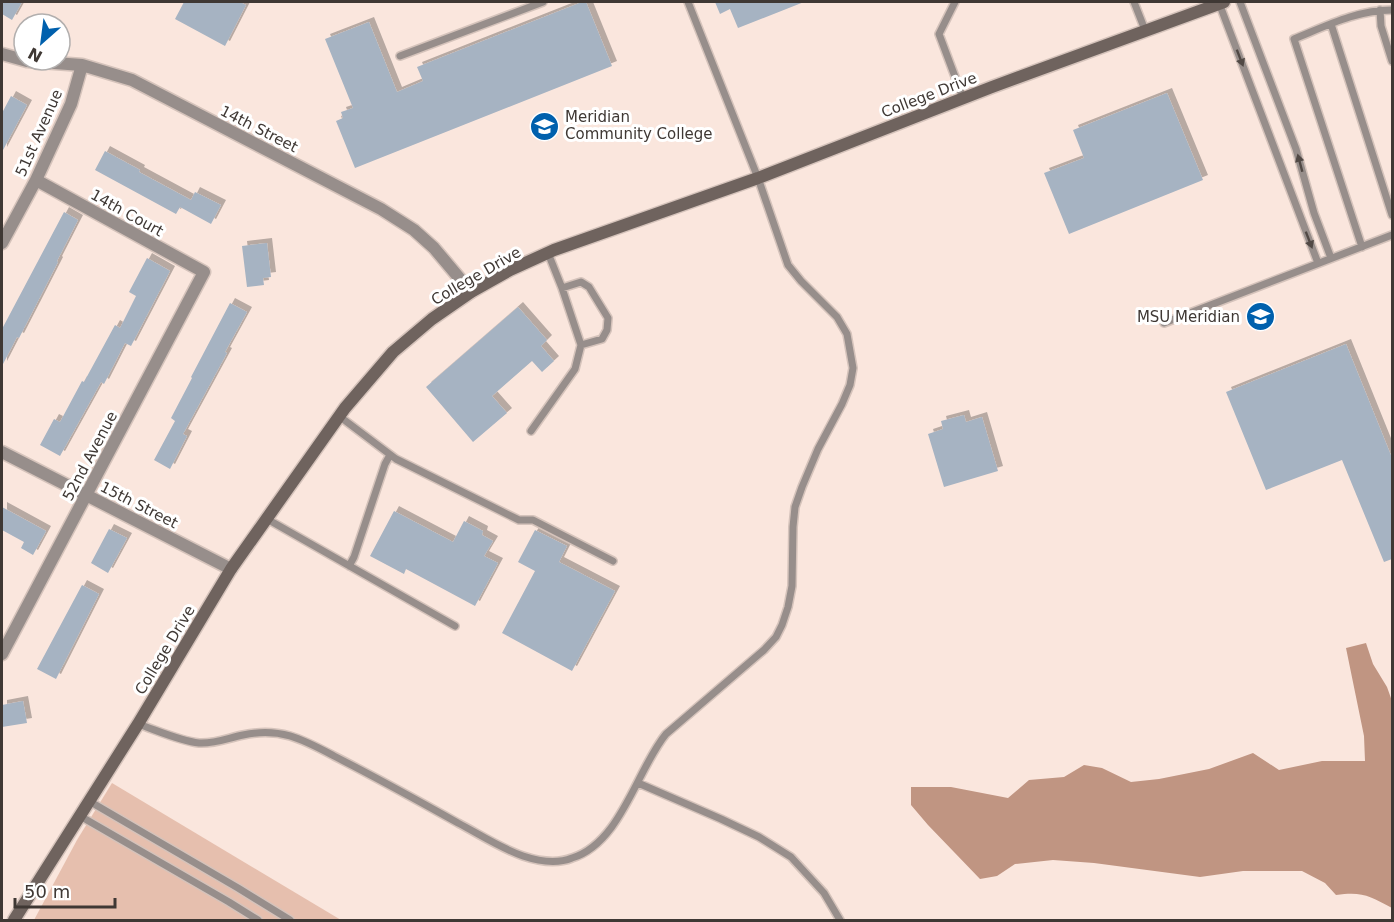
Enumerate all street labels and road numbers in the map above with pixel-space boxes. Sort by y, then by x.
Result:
street label: College Drive [879,69,979,121]
street label: 51st Avenue [12,87,66,179]
street label: 14th Street [217,102,301,156]
street label: 14th Court [87,186,167,240]
street label: College Drive [428,243,524,309]
street label: 52nd Avenue [59,408,121,504]
street label: 15th Street [97,478,181,532]
street label: College Drive [131,602,199,698]

